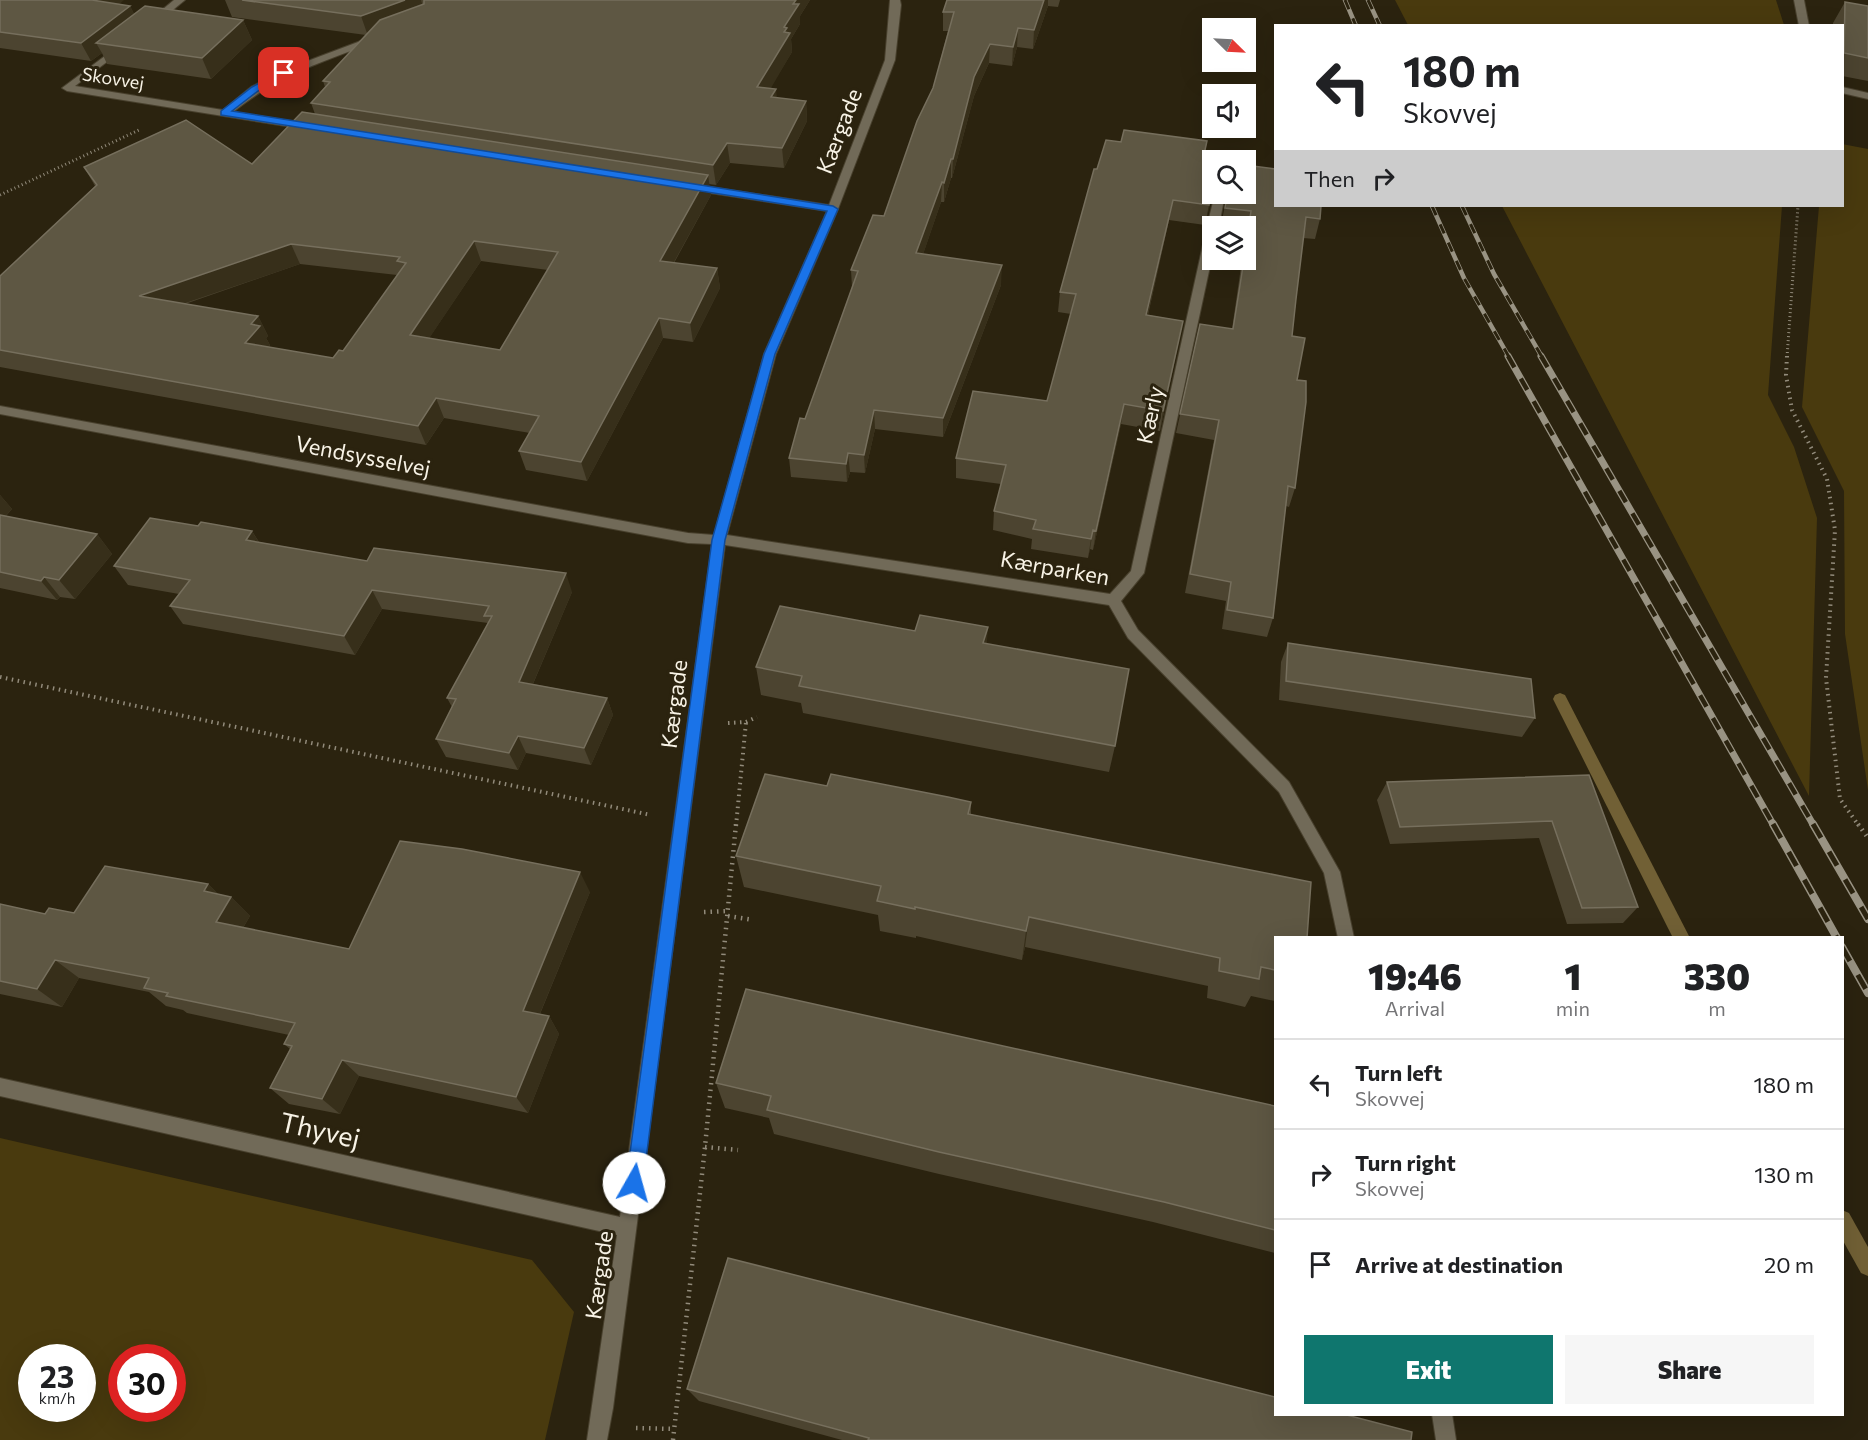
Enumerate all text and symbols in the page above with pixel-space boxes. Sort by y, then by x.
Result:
north arrow [1202,18,1256,72]
map controls [1202,18,1256,270]
text: 180 m [1403,44,1521,96]
pin [258,47,309,98]
icon: left [1304,48,1382,126]
icon: arrive [267,56,300,89]
street label: Skovvej [81,62,146,94]
street label: Kærgade [810,84,867,177]
button: sound [1202,84,1256,138]
text: Skovvej [1403,96,1497,129]
button: search [1202,150,1256,204]
icon: right [1367,162,1400,195]
text: Then [1304,165,1355,192]
button: layers [1202,216,1256,270]
street label: Kærly [1130,383,1169,446]
street label: Vendsysselvej [293,429,433,482]
street label: Kærparken [998,545,1112,590]
street label: Kærgade [655,658,692,750]
text: 19:46 [1368,953,1462,997]
text: 1 [1564,953,1581,997]
text: 330 [1684,953,1750,997]
text: Arrival [1385,996,1445,1020]
text: min [1556,996,1590,1020]
text: m [1708,996,1726,1020]
text: Turn left [1355,1059,1442,1086]
icon: left [1304,1068,1337,1101]
text: 180 m [1753,1071,1814,1098]
text: Skovvej [1355,1086,1425,1110]
street label: Thyvej [277,1104,363,1155]
text: Turn right [1355,1149,1456,1176]
position arrow [602,1151,666,1215]
icon: right [1304,1158,1337,1191]
text: 130 m [1754,1161,1814,1188]
text: Skovvej [1355,1176,1425,1200]
street label: Kærgade [579,1229,618,1321]
icon: arrive [1304,1248,1337,1281]
text: Arrive at destination [1355,1251,1563,1278]
text: 20 m [1764,1251,1814,1278]
button: Exit [1304,1335,1553,1404]
button: Share [1565,1335,1814,1404]
speed limit sign: 30 [108,1344,186,1422]
text: 23 [40,1357,74,1394]
text: km/h [39,1389,75,1407]

